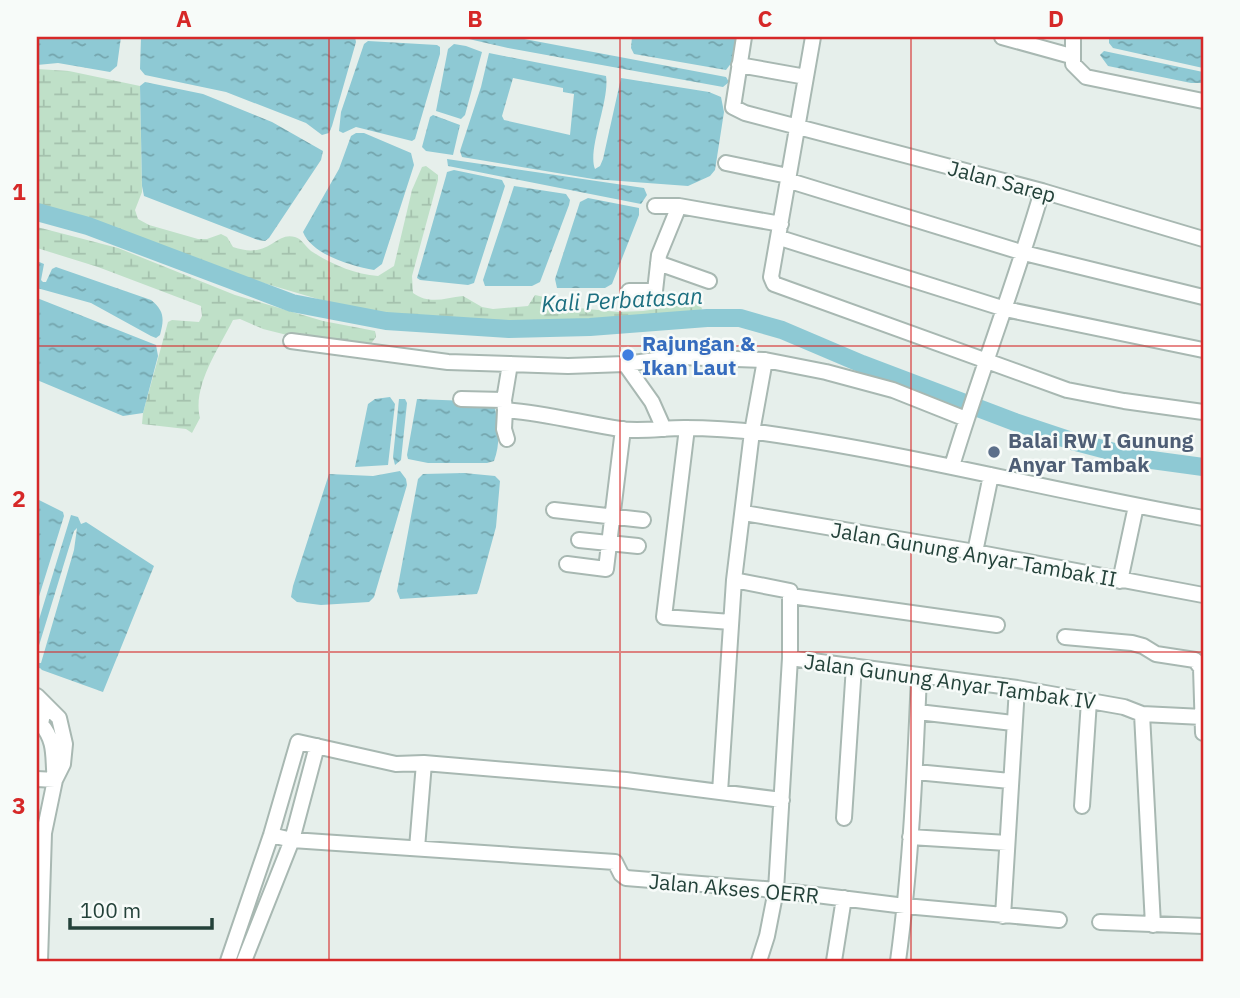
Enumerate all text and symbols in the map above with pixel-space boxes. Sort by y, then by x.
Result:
text: A [176,3,192,33]
text: B [467,3,483,33]
text: C [758,3,773,33]
text: D [1048,3,1064,33]
street label: Jalan Sarep [945,153,1059,209]
text: 1 [12,176,26,206]
water label: Kali Perbatasan [540,280,704,318]
place label: Rajungan & Ikan Laut [642,329,756,381]
marker: Rajungan & Ikan Laut [620,347,636,363]
place label: Balai RW I Gunung Anyar Tambak [1008,426,1194,478]
marker: Balai RW I Gunung Anyar Tambak [986,444,1002,460]
text: 2 [12,483,26,513]
street label: Jalan Gunung Anyar Tambak II [829,515,1119,593]
street label: Jalan Gunung Anyar Tambak IV [802,647,1098,715]
text: 3 [12,790,26,820]
street label: Jalan Akses OERR [648,867,820,909]
scale bar [70,886,212,930]
text: 100 m [80,896,141,924]

